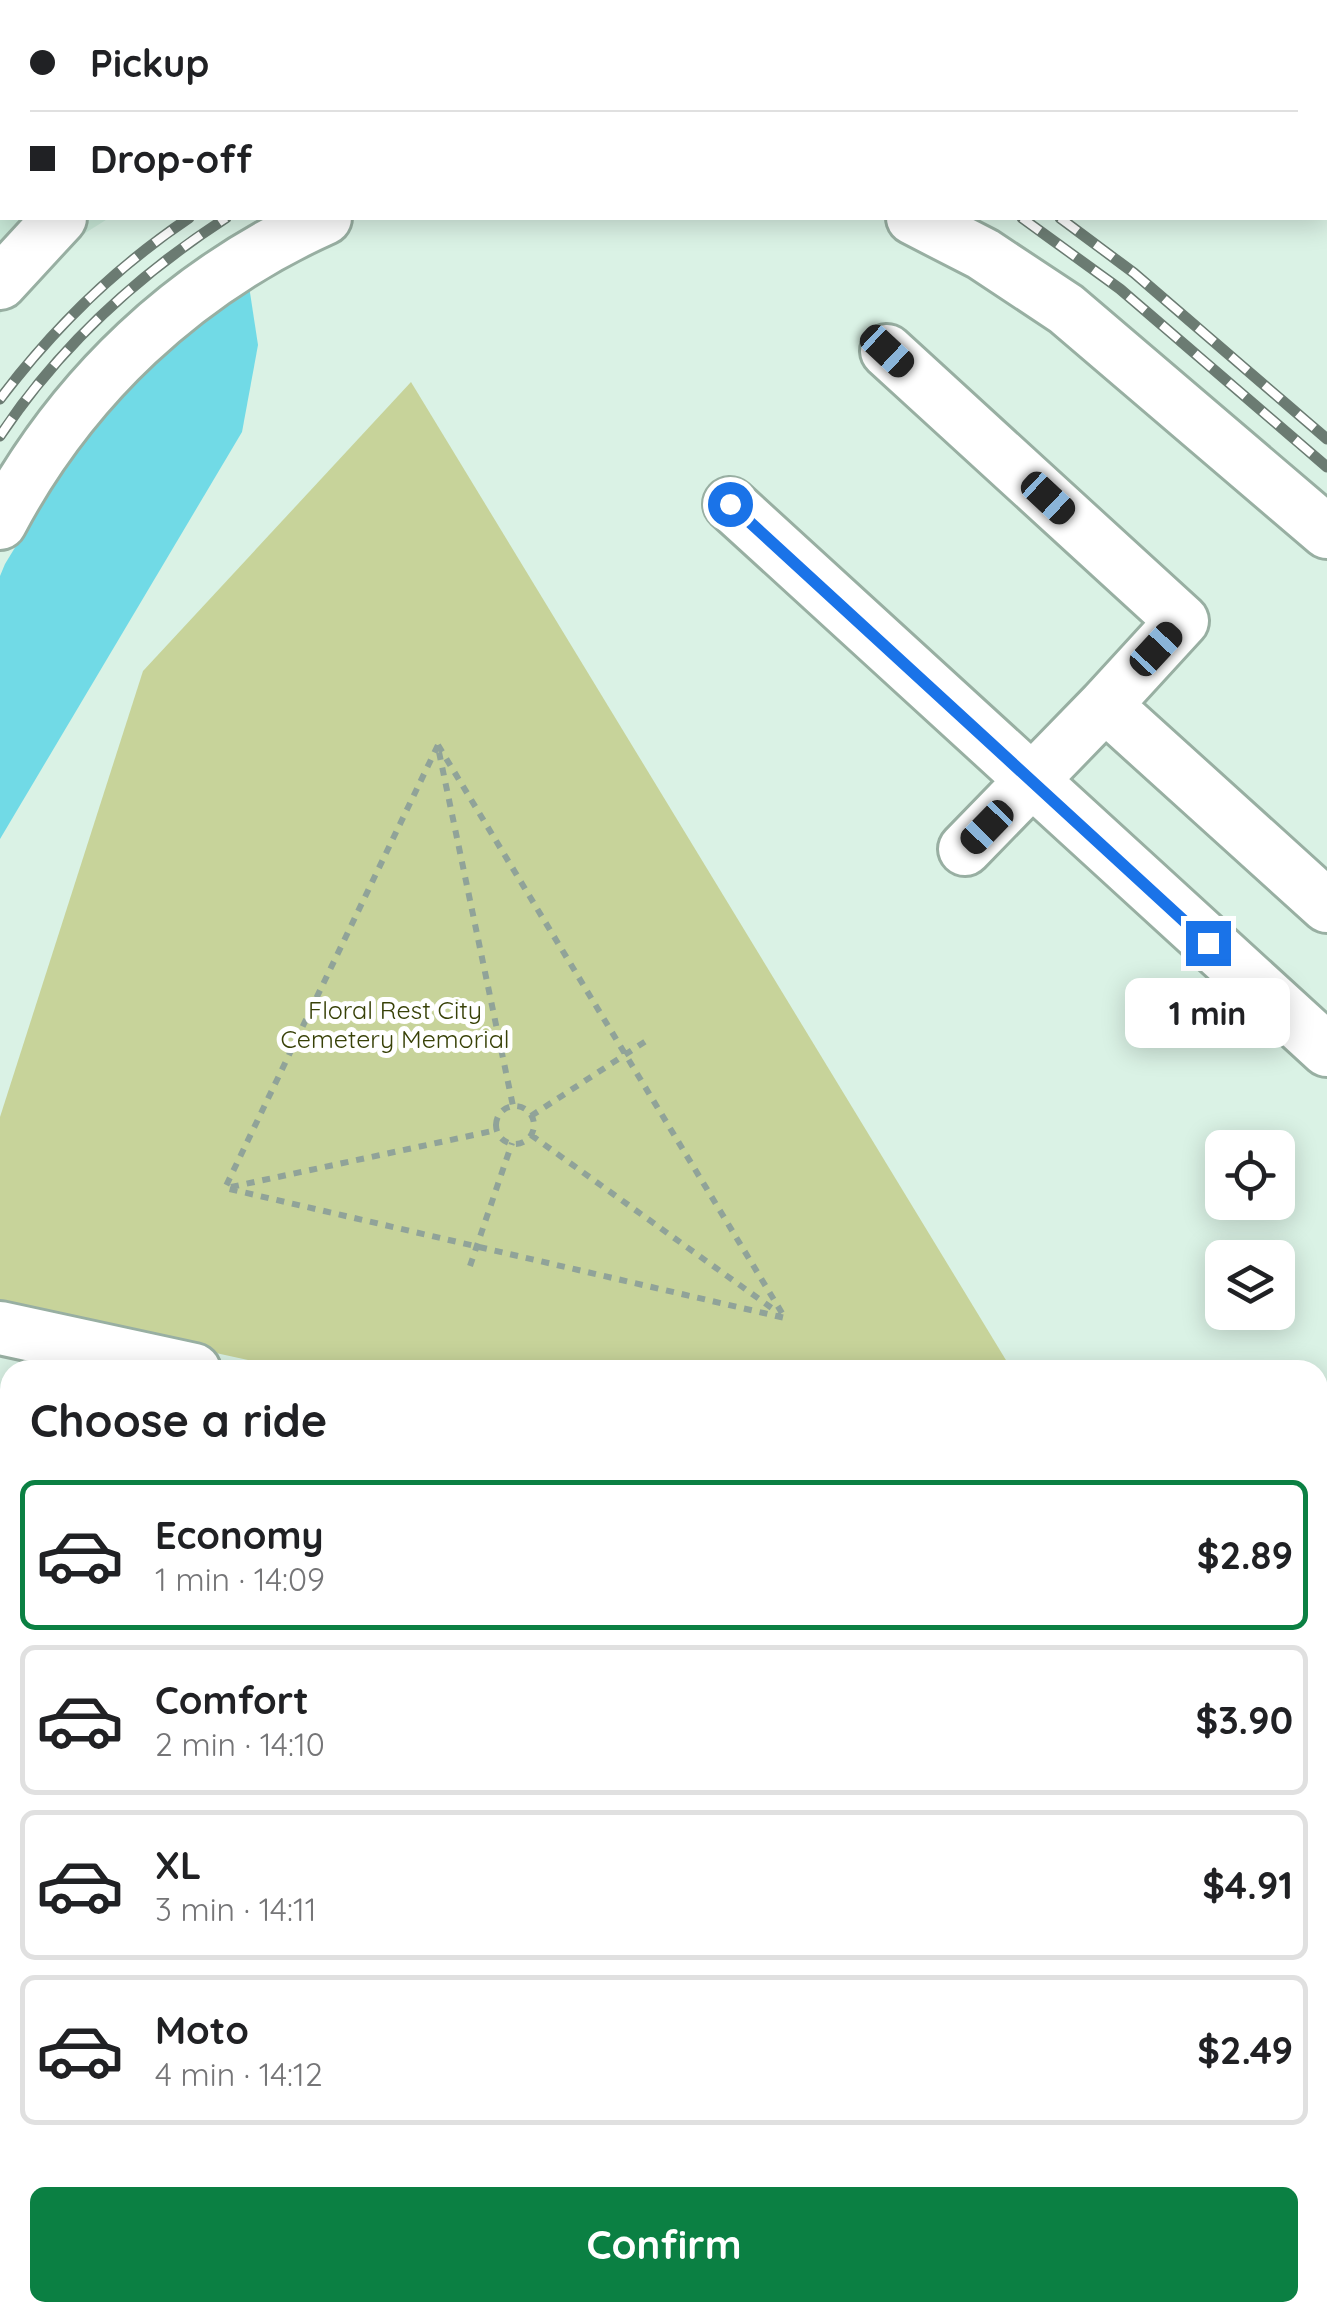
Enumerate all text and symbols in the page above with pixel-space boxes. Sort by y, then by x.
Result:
text: Pickup [90,39,209,87]
text: Drop-off [90,135,252,183]
car [855,320,919,382]
car [1016,467,1080,529]
route start [708,482,753,527]
car [1125,617,1187,681]
car [955,795,1019,859]
route end [1186,921,1231,966]
callout: 1 min [1126,978,1290,1048]
text: 1 min [1169,993,1246,1033]
park label: Floral Rest City Cemetery Memorial [280,994,510,1054]
map controls [1205,1130,1295,1330]
button: locate [1205,1130,1295,1220]
button: layers [1205,1240,1295,1330]
text: Choose a ride [30,1392,327,1448]
icon: car [35,1510,125,1600]
text: Economy [155,1511,324,1559]
text: $2.89 [1197,1531,1293,1579]
text: 1 min · 14:09 [155,1559,325,1599]
icon: car [35,1675,125,1765]
text: Comfort [155,1676,309,1724]
text: $3.90 [1196,1696,1293,1744]
text: 2 min · 14:10 [155,1724,325,1764]
icon: car [35,1840,125,1930]
text: XL [155,1841,201,1889]
text: $4.91 [1202,1861,1293,1909]
text: 3 min · 14:11 [155,1889,317,1929]
icon: car [35,2005,125,2095]
text: Moto [155,2006,249,2054]
text: $2.49 [1197,2026,1293,2074]
text: 4 min · 14:12 [155,2054,323,2094]
button: Confirm [30,2187,1298,2302]

